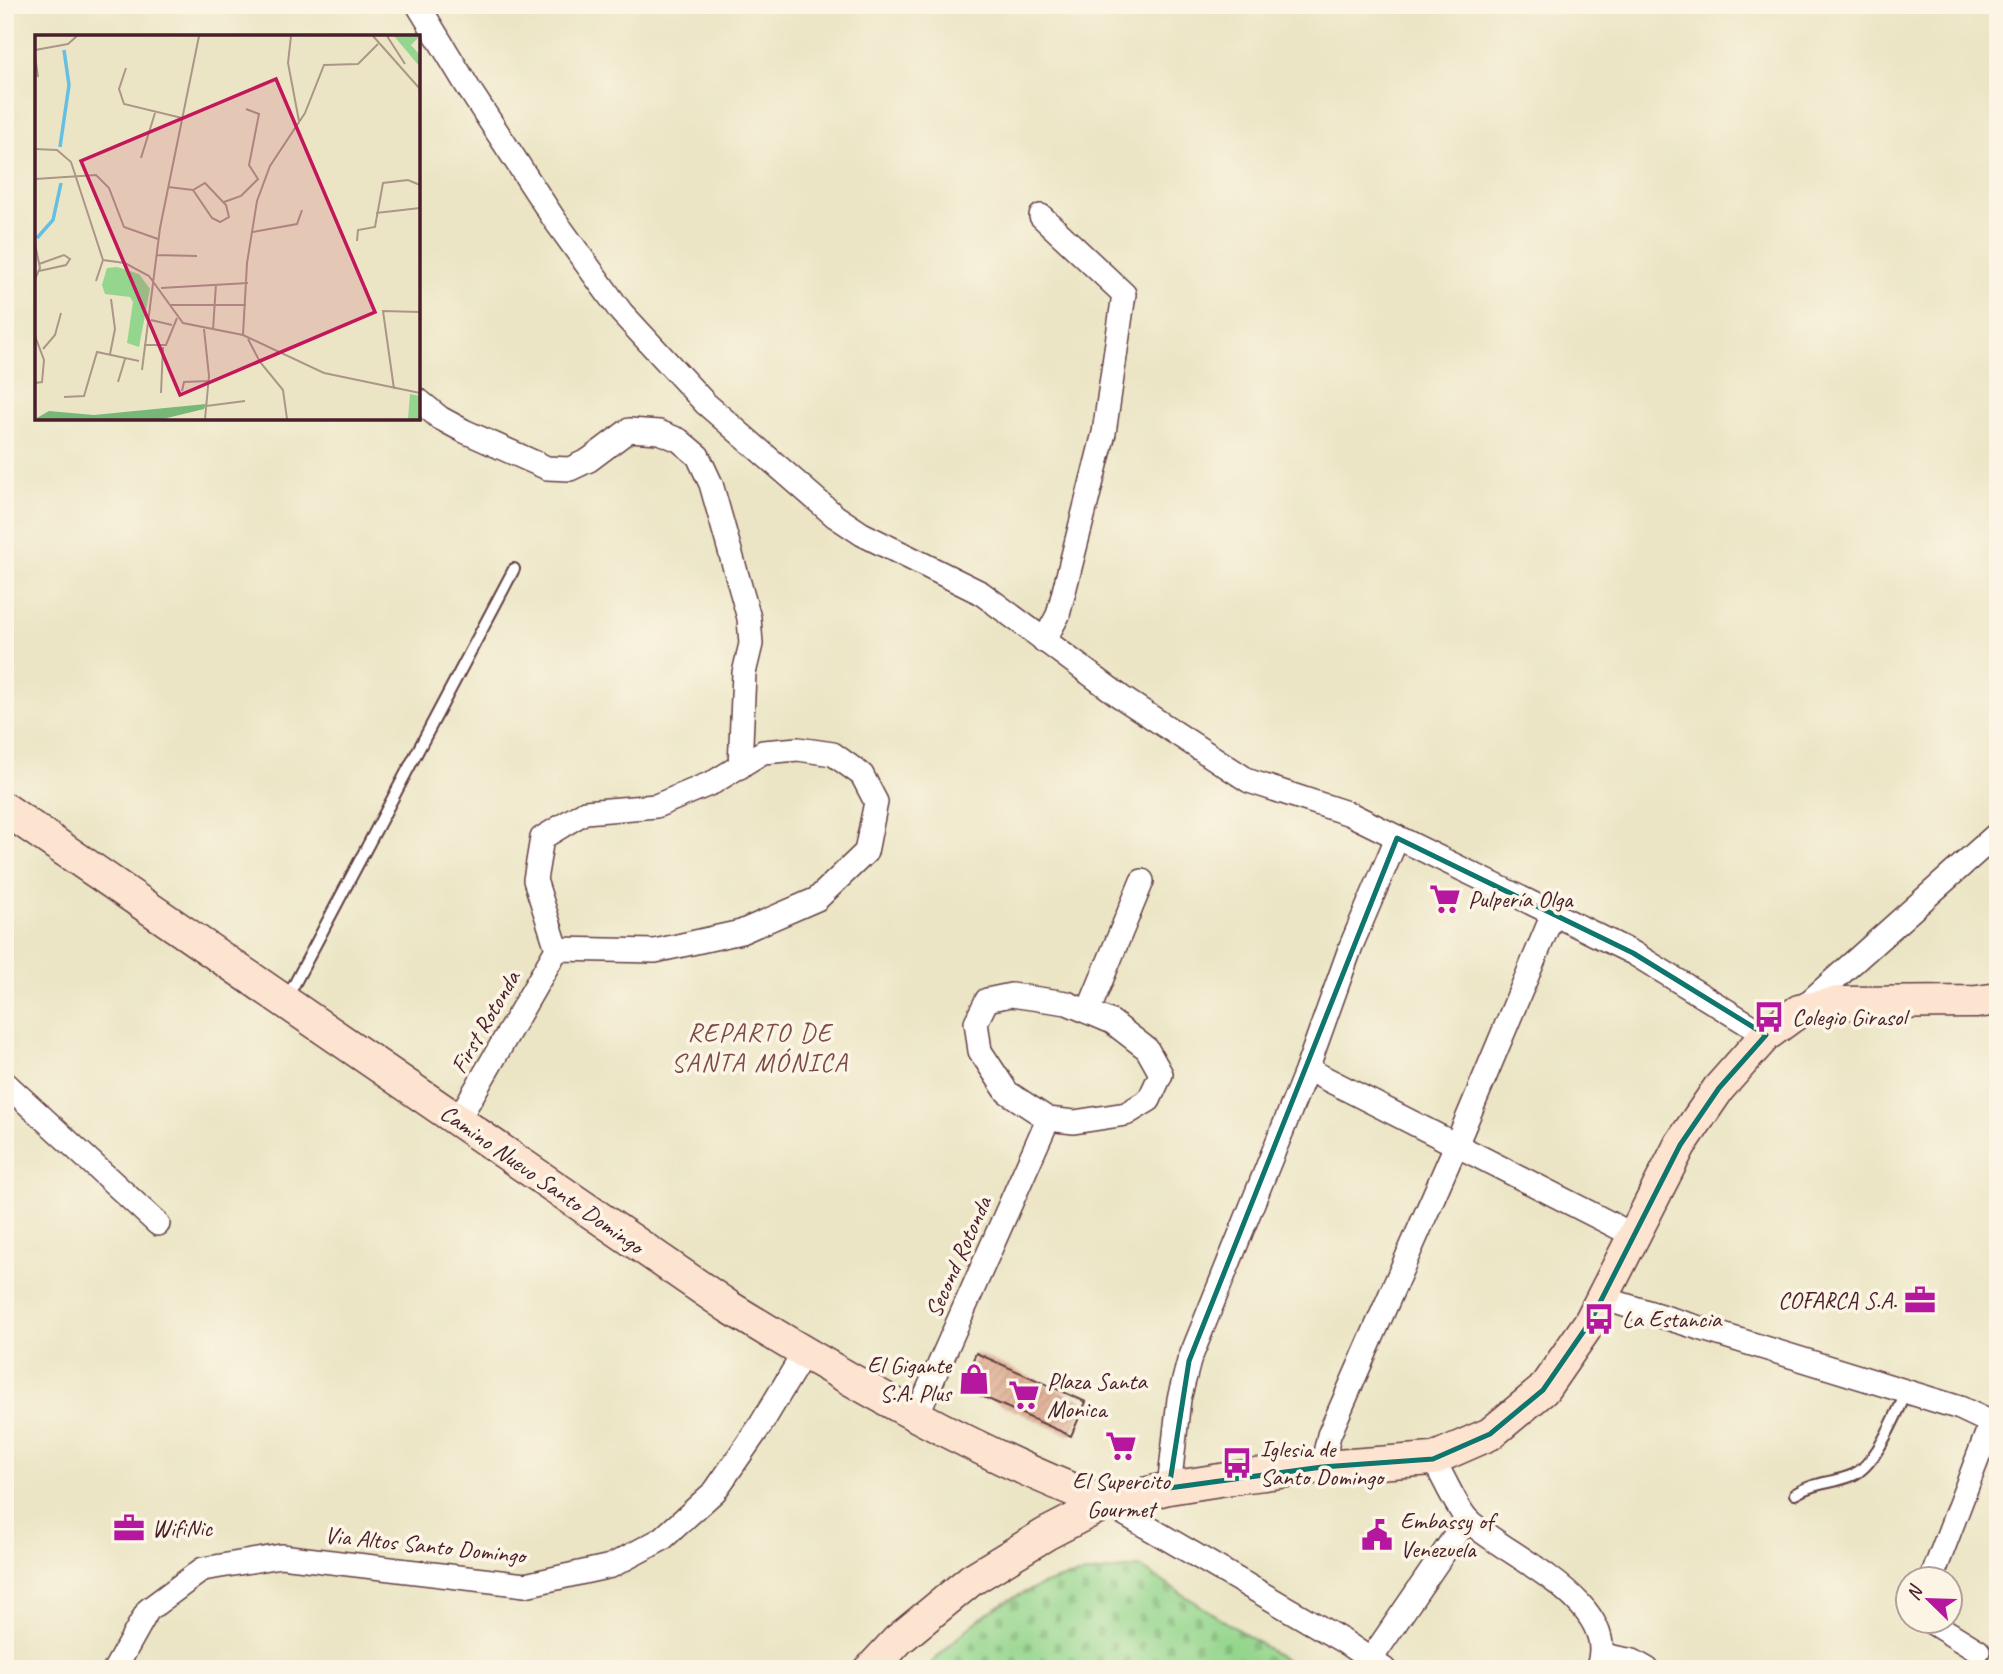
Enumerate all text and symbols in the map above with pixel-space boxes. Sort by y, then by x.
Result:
inset map [35,35,420,420]
supermarket icon: Pulpería Olga [1428,882,1462,916]
place label: Pulpería Olga [1468,884,1574,914]
street label: First Rotonda [444,964,527,1079]
bus stop icon: Colegio Girasol [1752,1000,1786,1034]
place label: Colegio Girasol [1792,1002,1910,1032]
district label: REPARTO DE SANTA MÓNICA [671,1016,849,1079]
street label: Camino Nuevo Santo Domingo [435,1097,652,1262]
street label: Second Rotonda [918,1191,999,1322]
office icon: COFARCA S.A. [1903,1283,1937,1317]
place label: COFARCA S.A. [1778,1285,1897,1315]
bus stop icon: La Estancia [1582,1302,1616,1336]
place label: La Estancia [1622,1304,1723,1334]
place label: El Gigante S.A. Plus [867,1350,953,1408]
shop icon: El Gigante S.A. Plus [957,1362,991,1396]
place label: Plaza Santa Monica [1047,1366,1148,1424]
supermarket icon: Plaza Santa Monica [1007,1378,1041,1412]
supermarket icon: El Supercito Gourmet [1104,1429,1138,1463]
place label: Iglesia de Santo Domingo [1260,1434,1386,1492]
bus stop icon: Iglesia de Santo Domingo [1220,1446,1254,1480]
place label: El Supercito Gourmet [1072,1466,1171,1524]
place label: Embassy of Venezuela [1400,1506,1499,1564]
office icon: WifiNic [112,1511,146,1545]
place label: WifiNic [152,1513,214,1543]
public building icon: Embassy of Venezuela [1360,1518,1394,1552]
street label: Via Altos Santo Domingo [323,1520,529,1571]
north arrow [1895,1566,1965,1636]
text: N [1901,1581,1929,1604]

